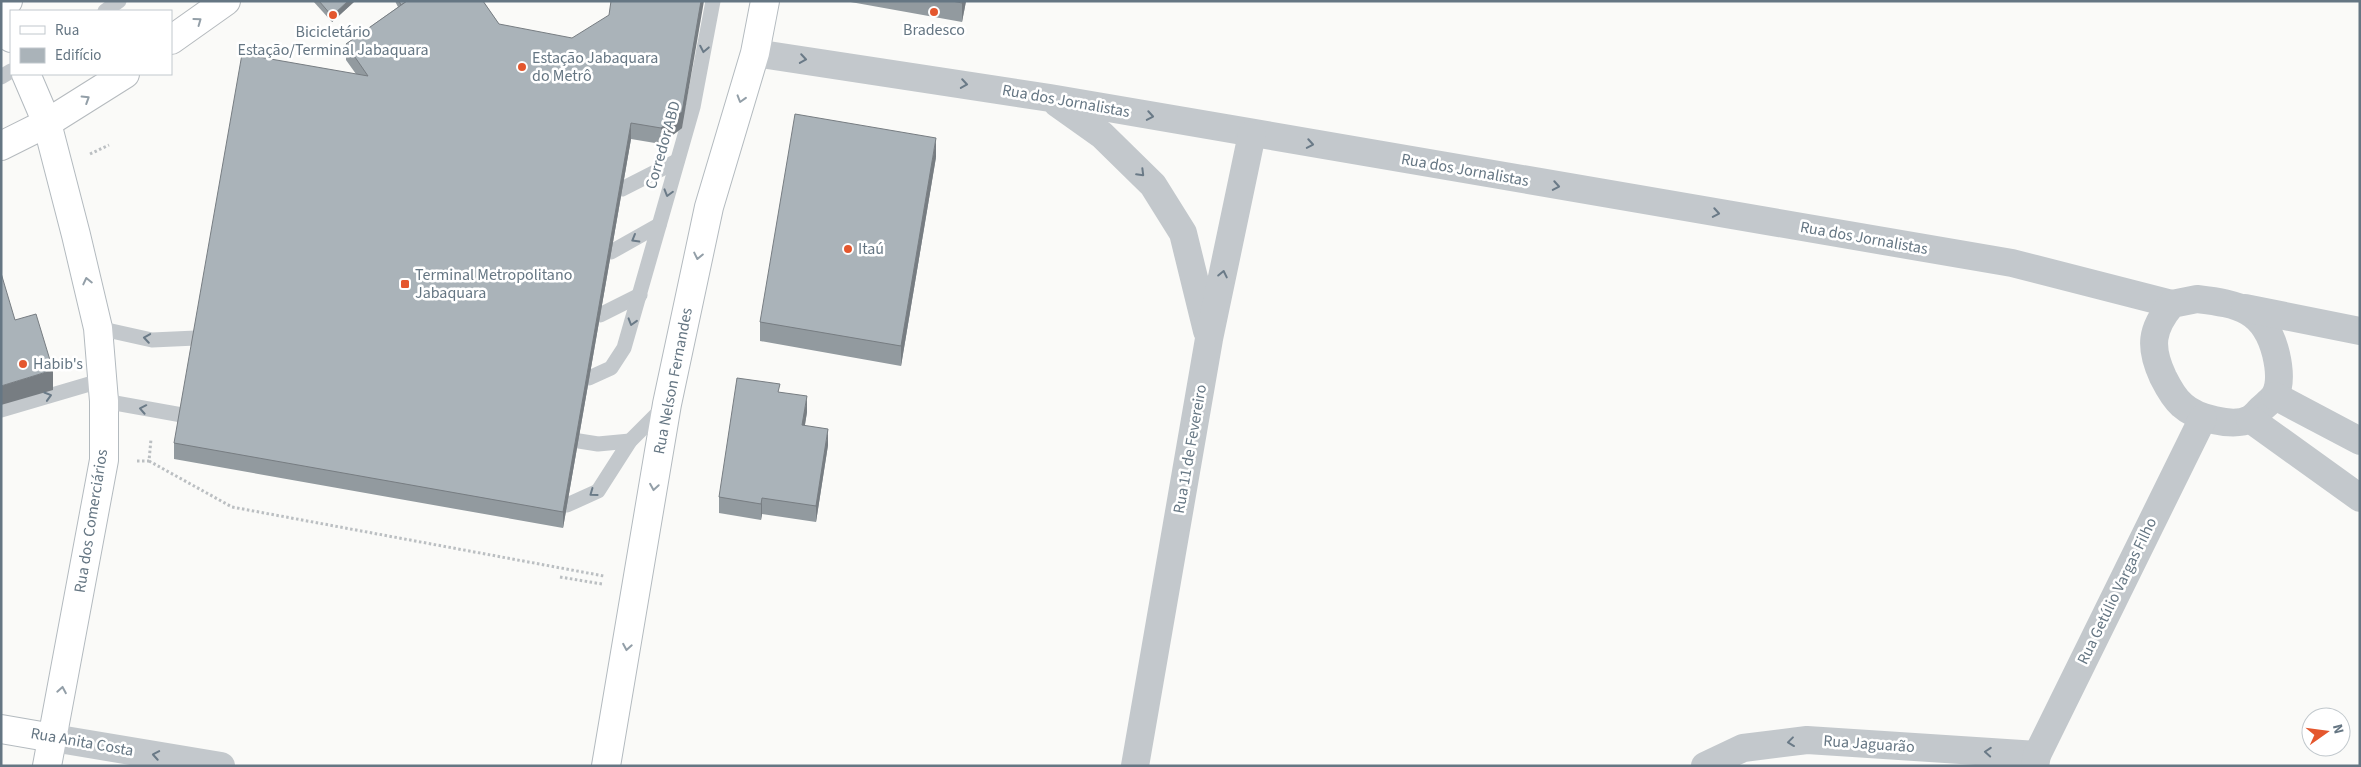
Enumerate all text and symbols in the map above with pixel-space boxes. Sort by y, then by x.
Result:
marker: Bradesco [928,6,940,18]
marker: Bicicletário Estação/Terminal Jabaquara [327,9,339,21]
legend [10,10,172,75]
one-way arrow [193,18,202,27]
place label: Bradesco [903,19,965,41]
text: Rua [55,20,79,41]
place label: Bicicletário Estação/Terminal Jabaquara [237,21,429,61]
text: Edifício [55,45,102,66]
one-way arrow [699,45,710,54]
place label: Estação Jabaquara do Metrô [532,47,658,87]
one-way arrow [799,54,807,64]
marker: Estação Jabaquara do Metrô [516,61,528,73]
one-way arrow [959,79,968,89]
street label: Rua dos Jornalistas [1000,79,1132,123]
one-way arrow [736,95,746,103]
one-way arrow [81,96,90,105]
street label: Corredor ABD [640,98,686,192]
one-way arrow [1145,110,1154,120]
one-way arrow [1305,138,1314,148]
street label: Rua dos Jornalistas [1399,148,1531,192]
one-way arrow [1135,167,1144,176]
one-way arrow [1552,180,1560,190]
one-way arrow [664,188,674,197]
one-way arrow [1712,208,1721,218]
street label: Rua dos Jornalistas [1798,216,1930,260]
one-way arrow [631,232,640,242]
place label: Itaú [858,238,884,260]
marker: Itaú [842,243,854,255]
one-way arrow [694,252,704,260]
place label: Terminal Metropolitano Jabaquara [415,264,572,304]
one-way arrow [1217,270,1228,279]
one-way arrow [82,276,93,285]
marker: Terminal Metropolitano Jabaquara [399,278,411,290]
street label: Rua Nelson Fernandes [648,305,698,456]
one-way arrow [627,317,637,326]
one-way arrow [143,334,152,344]
place label: Habib's [33,353,83,375]
marker: Habib's [17,358,29,370]
street label: Rua 11 de Fevereiro [1168,383,1212,515]
one-way arrow [43,392,52,402]
one-way arrow [138,404,147,414]
street label: Rua dos Comerciários [69,447,113,594]
one-way arrow [649,483,659,491]
one-way arrow [589,487,599,496]
street label: Rua Getúlio Vargas Filho [2072,514,2162,668]
one-way arrow [622,643,632,652]
one-way arrow [56,685,66,694]
north arrow [2301,707,2351,757]
street label: Rua Anita Costa [29,722,135,762]
text: N [2327,722,2348,736]
street label: Rua Jaguarão [1823,730,1915,758]
one-way arrow [1787,737,1795,747]
one-way arrow [1984,746,1992,757]
one-way arrow [151,750,160,760]

